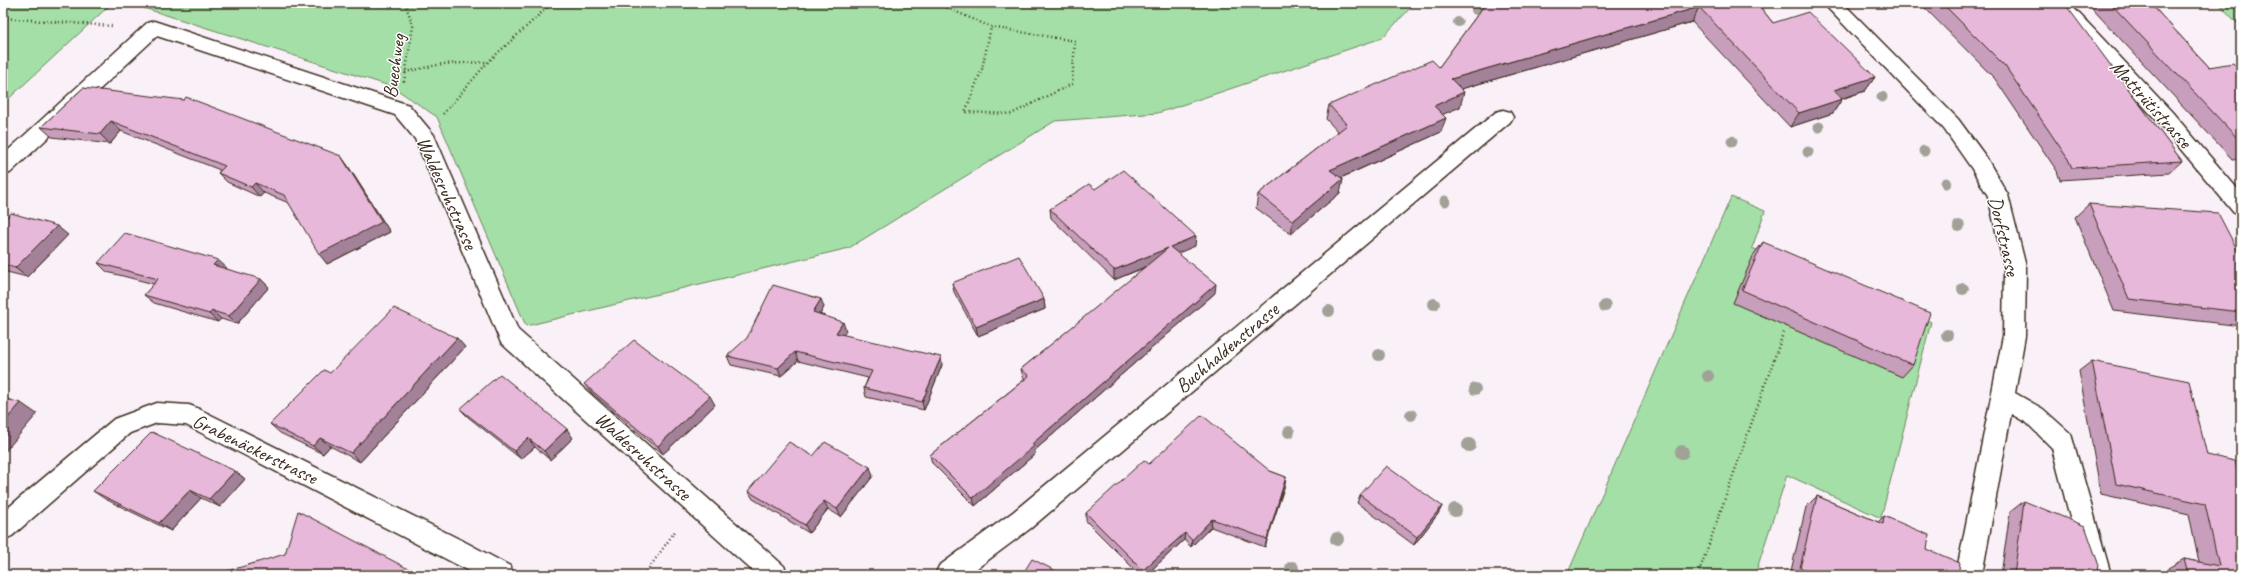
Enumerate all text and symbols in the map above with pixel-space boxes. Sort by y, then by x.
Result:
street label: Buechweg [377,31,411,100]
street label: Mattrütistrasse [2105,55,2198,154]
street label: Waldesruhstrasse [411,133,484,255]
street label: Dorfstrasse [1983,194,2026,280]
street label: Buchhaldenstrasse [1170,297,1285,399]
street label: Waldesruhstrasse [590,406,697,507]
street label: Grabenäckerstrasse [189,408,323,491]

